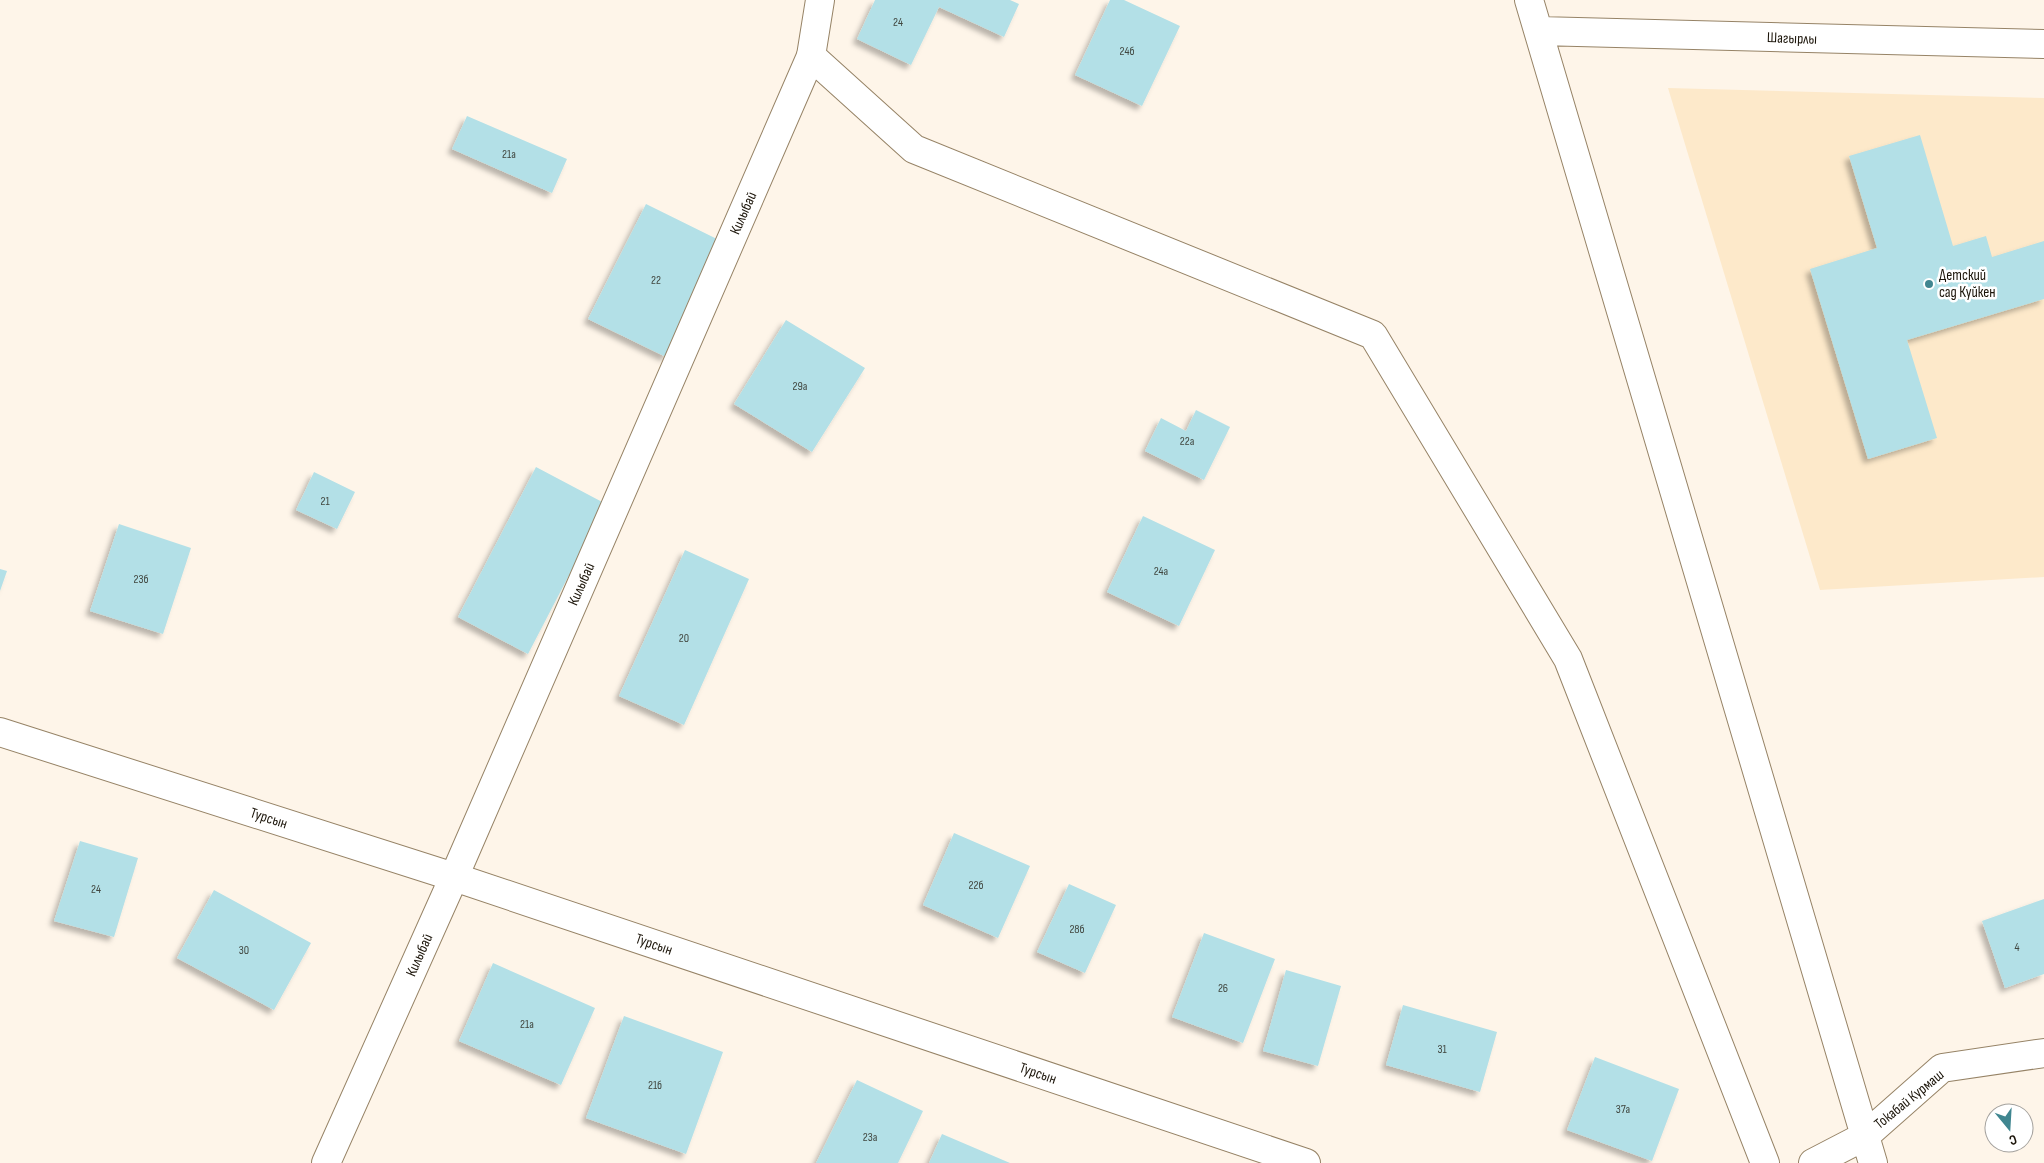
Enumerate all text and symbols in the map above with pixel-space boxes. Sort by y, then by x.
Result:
house number: 24 [893,15,903,30]
street label: Шагырлы [1767,28,1817,49]
house number: 24б [1120,44,1134,59]
house number: 21а [502,147,516,162]
street label: Килыбай [726,189,761,238]
place label: Детский сад Куйкен [1939,266,1996,302]
house number: 22 [651,273,661,288]
marker: Детский сад Куйкен [1923,278,1935,290]
house number: 29а [793,379,808,394]
house number: 22а [1180,434,1195,449]
house number: 21 [320,494,330,509]
street label: Килыбай [564,560,599,609]
house number: 24а [1154,564,1169,579]
house number: 23б [134,572,149,587]
house number: 20 [679,631,689,646]
street label: Турсын [248,804,290,833]
house number: 22б [969,878,983,893]
house number: 24 [91,882,101,897]
house number: 28б [1069,922,1085,937]
street label: Турсын [633,929,675,960]
street label: Килыбай [402,931,437,980]
house number: 4 [2014,940,2020,955]
house number: 30 [239,943,249,958]
house number: 26 [1218,981,1228,996]
house number: 21а [520,1017,534,1032]
house number: 31 [1437,1042,1447,1057]
street label: Турсын [1017,1058,1059,1089]
street label: Токабай Курмаш [1871,1065,1948,1133]
house number: 21б [648,1078,662,1093]
house number: 37а [1616,1102,1631,1117]
north arrow [1984,1103,2034,1153]
house number: 23а [863,1130,878,1145]
text: С [2007,1131,2019,1149]

